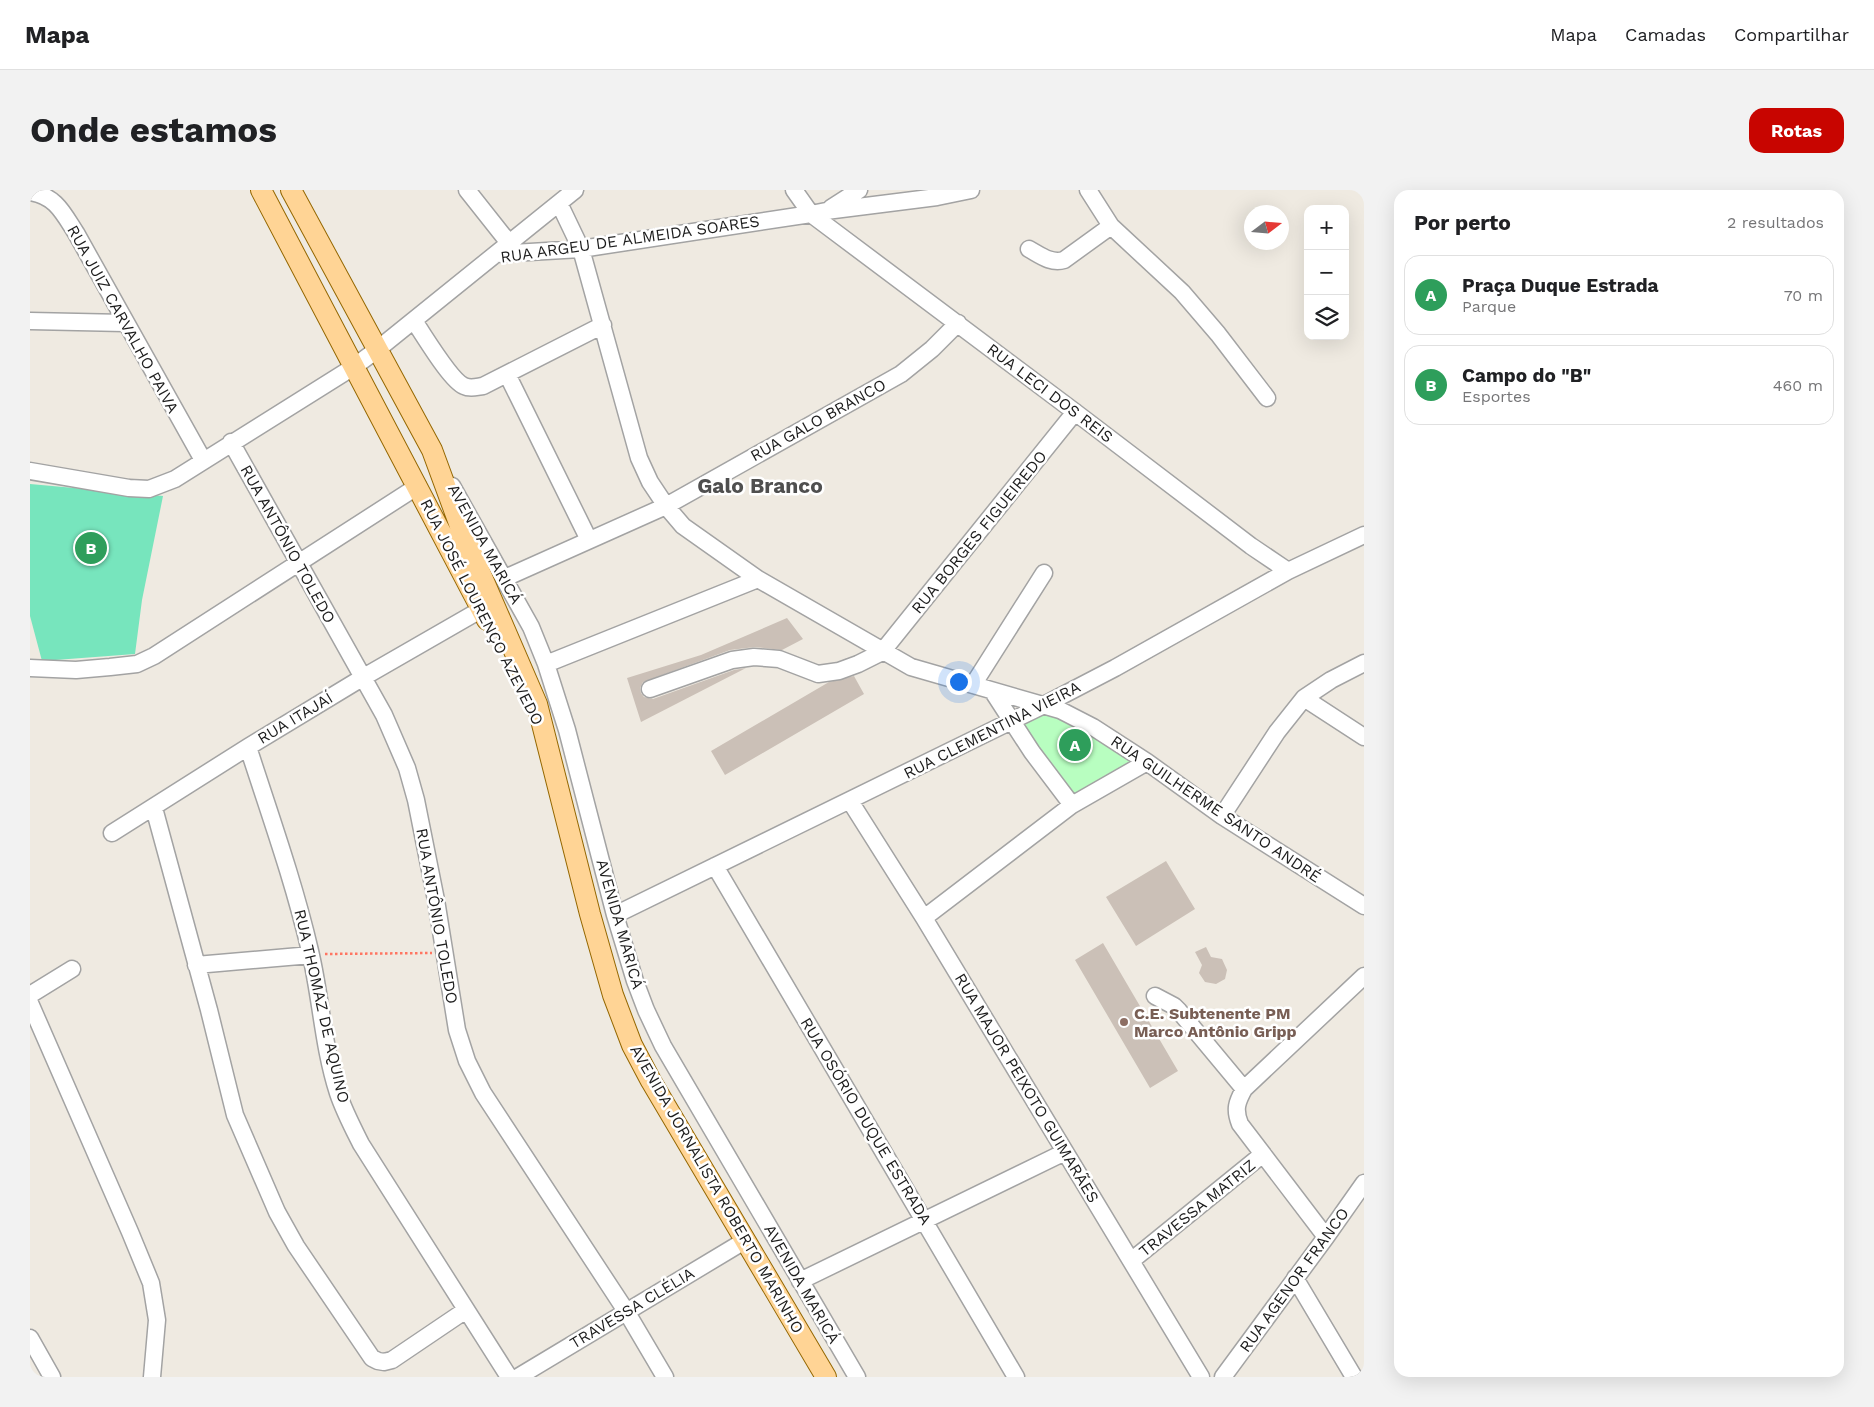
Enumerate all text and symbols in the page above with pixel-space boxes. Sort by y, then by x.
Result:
text: Mapa [25,21,90,49]
text: Mapa [1550,24,1597,45]
text: Camadas [1625,24,1706,45]
text: Compartilhar [1734,24,1849,45]
button: Rotas [1749,108,1844,153]
text: Onde estamos [30,109,277,151]
north arrow [1244,205,1289,250]
map controls [1304,205,1349,340]
button: + [1304,205,1349,250]
text: Por perto [1414,210,1511,235]
street label: RUA ARGEU DE ALMEIDA SOARES [499,211,761,267]
text: 2 resultados [1727,213,1824,232]
street label: RUA JUIZ CARVALHO PAIVA [63,222,183,417]
button: − [1304,250,1349,295]
text: Praça Duque Estrada [1462,274,1659,297]
text: A [1426,286,1436,305]
text: 70 m [1784,286,1823,305]
button: layers [1304,295,1349,340]
text: Parque [1462,297,1516,316]
street label: RUA LECI DOS REIS [983,339,1117,447]
text: Campo do "B" [1462,364,1591,387]
street label: RUA GALO BRANCO [747,375,889,465]
text: B [1426,376,1436,395]
text: 460 m [1773,376,1823,395]
text: Esportes [1462,387,1531,406]
street label: RUA BORGES FIGUEIREDO [907,447,1051,617]
street label: RUA ANTÔNIO TOLEDO [237,462,339,626]
district label: Galo Branco [697,473,823,498]
street label: AVENIDA MARICÁ [444,481,526,608]
street label: RUA JOSÉ LOURENÇO AZEVEDO [416,496,548,728]
pin: B [75,529,107,567]
your location [946,669,972,695]
street label: RUA CLEMENTINA VIEIRA [900,677,1084,783]
street label: RUA ITAJAÍ [254,688,336,748]
pin: A [1059,726,1091,764]
street label: RUA GUILHERME SANTO ANDRÉ [1107,731,1325,887]
street label: RUA ANTÔNIO TOLEDO [412,827,462,1005]
street label: AVENIDA MARICÁ [592,857,648,992]
street label: RUA THOMAZ DE AQUINO [290,907,354,1105]
street label: RUA MAJOR PEIXOTO GUIMARÃES [951,970,1103,1206]
place label: C.E. Subtenente PM Marco Antônio Gripp [1134,1004,1297,1041]
street label: RUA OSÓRIO DUQUE ESTRADA [796,1014,936,1228]
marker: C.E. Subtenente PM Marco Antônio Gripp [1118,1016,1130,1028]
street label: AVENIDA JORNALISTA ROBERTO MARINHO [626,1041,808,1337]
street label: TRAVESSA MATRIZ [1135,1155,1259,1261]
street label: RUA AGENOR FRANCO [1235,1204,1353,1356]
street label: AVENIDA MARICÁ [760,1221,844,1347]
street label: TRAVESSA CLÉLIA [566,1263,698,1353]

